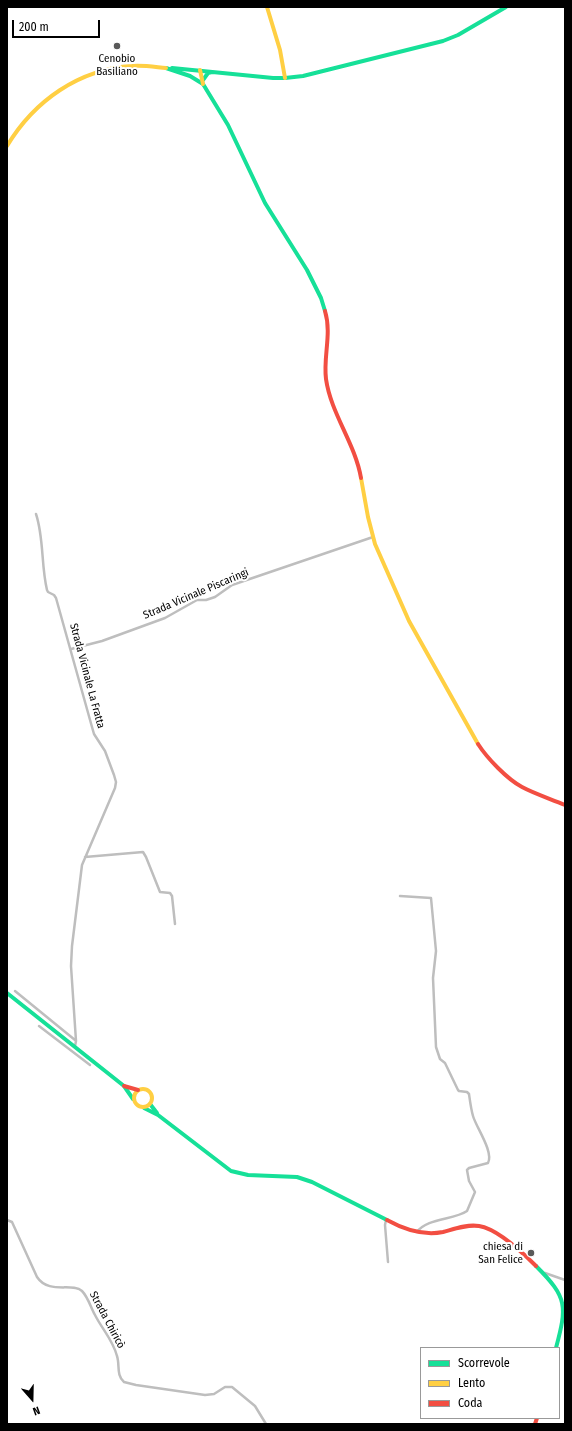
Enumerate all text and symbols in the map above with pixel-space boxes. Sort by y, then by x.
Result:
scale bar [14,12,102,38]
text: 200 m [19,20,49,34]
marker: Cenobio Basiliano [112,41,122,51]
place label: Cenobio Basiliano [96,52,138,78]
street label: Strada Vicinale Piscaringi [141,566,251,622]
street label: Strada Vicinale La Fratta [67,622,107,730]
place label: chiesa di San Felice [478,1240,523,1266]
marker: chiesa di San Felice [526,1248,536,1258]
street label: Strada Chiricò [86,1289,128,1351]
legend [420,1347,560,1419]
text: Scorrevole [458,1356,510,1370]
text: Lento [458,1376,485,1390]
north arrow [12,1379,52,1419]
text: Coda [458,1396,482,1410]
text: N [31,1404,42,1418]

